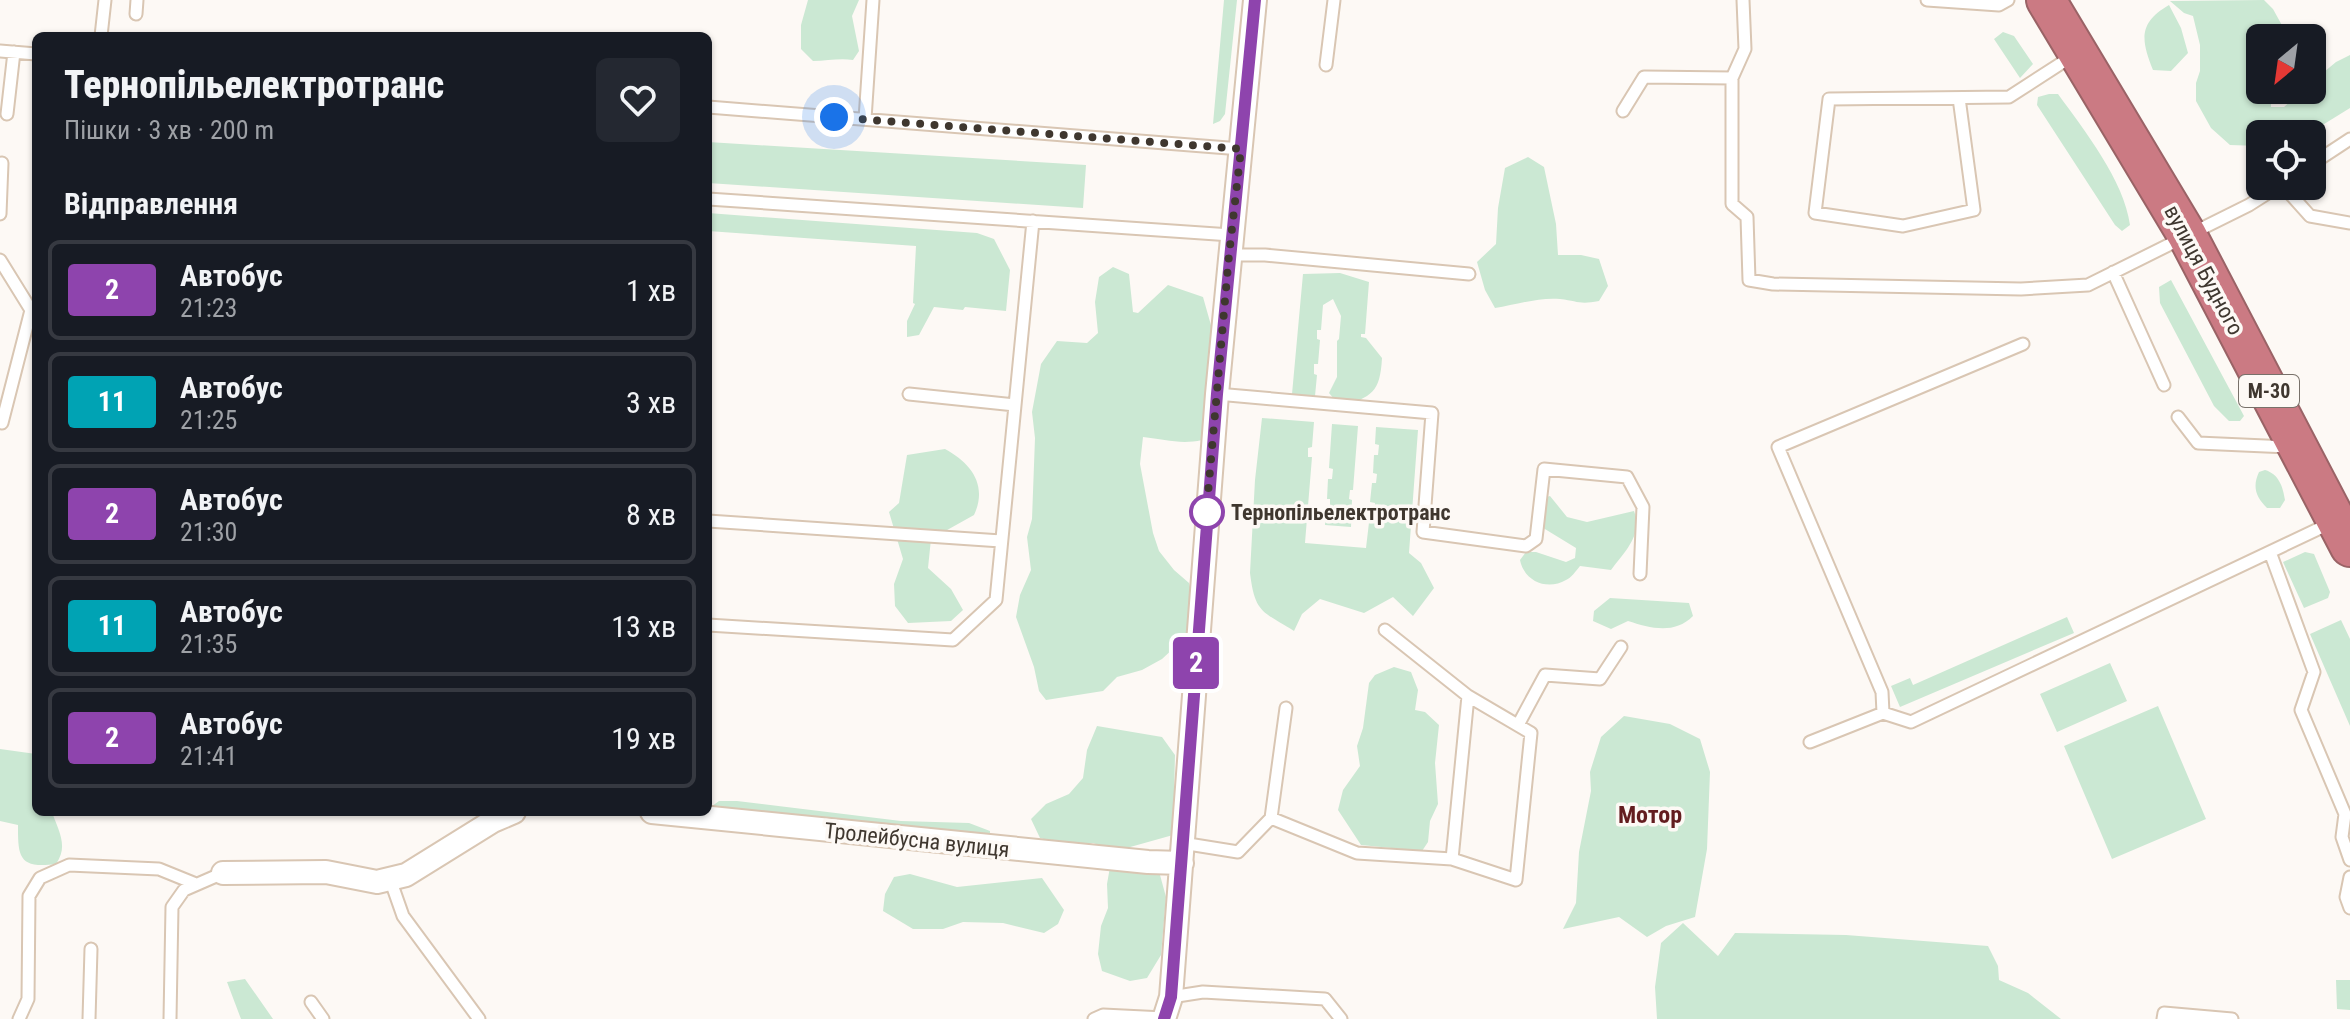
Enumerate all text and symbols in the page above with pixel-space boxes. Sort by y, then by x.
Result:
north arrow [2246,24,2326,104]
map controls [2246,24,2326,200]
button: heart [596,58,680,142]
text: Тернопільелектротранс [64,63,444,107]
your location [814,97,854,137]
text: Пішки · 3 хв · 200 m [64,115,274,145]
button: locate [2246,120,2326,200]
text: Відправлення [64,186,238,221]
street label: вулиця Будного [2159,201,2249,339]
text: Автобус [180,258,283,293]
text: 2 [105,273,119,306]
text: 1 хв [626,273,676,308]
text: 21:23 [180,293,237,323]
text: Автобус [180,370,283,405]
road number: М-30 [2239,375,2299,407]
text: 11 [98,385,126,418]
text: 3 хв [626,385,676,420]
text: 21:25 [180,405,237,435]
text: Автобус [180,482,283,517]
marker: Тернопільелектротранс [1190,495,1224,529]
text: 2 [105,497,119,530]
text: 8 хв [626,497,676,532]
place label: Тернопільелектротранс [1231,500,1451,525]
text: 21:30 [180,517,237,547]
text: Автобус [180,594,283,629]
text: 11 [98,609,126,642]
text: 13 хв [611,609,676,644]
text: 21:35 [180,629,237,659]
line badge: 2 [1170,637,1222,689]
text: 2 [1189,646,1203,679]
text: Автобус [180,706,283,741]
text: 2 [105,721,119,754]
text: 19 хв [611,721,676,756]
text: 21:41 [180,741,237,771]
district label: Мотор [1618,801,1682,829]
street label: Тролейбусна вулиця [823,818,1011,862]

